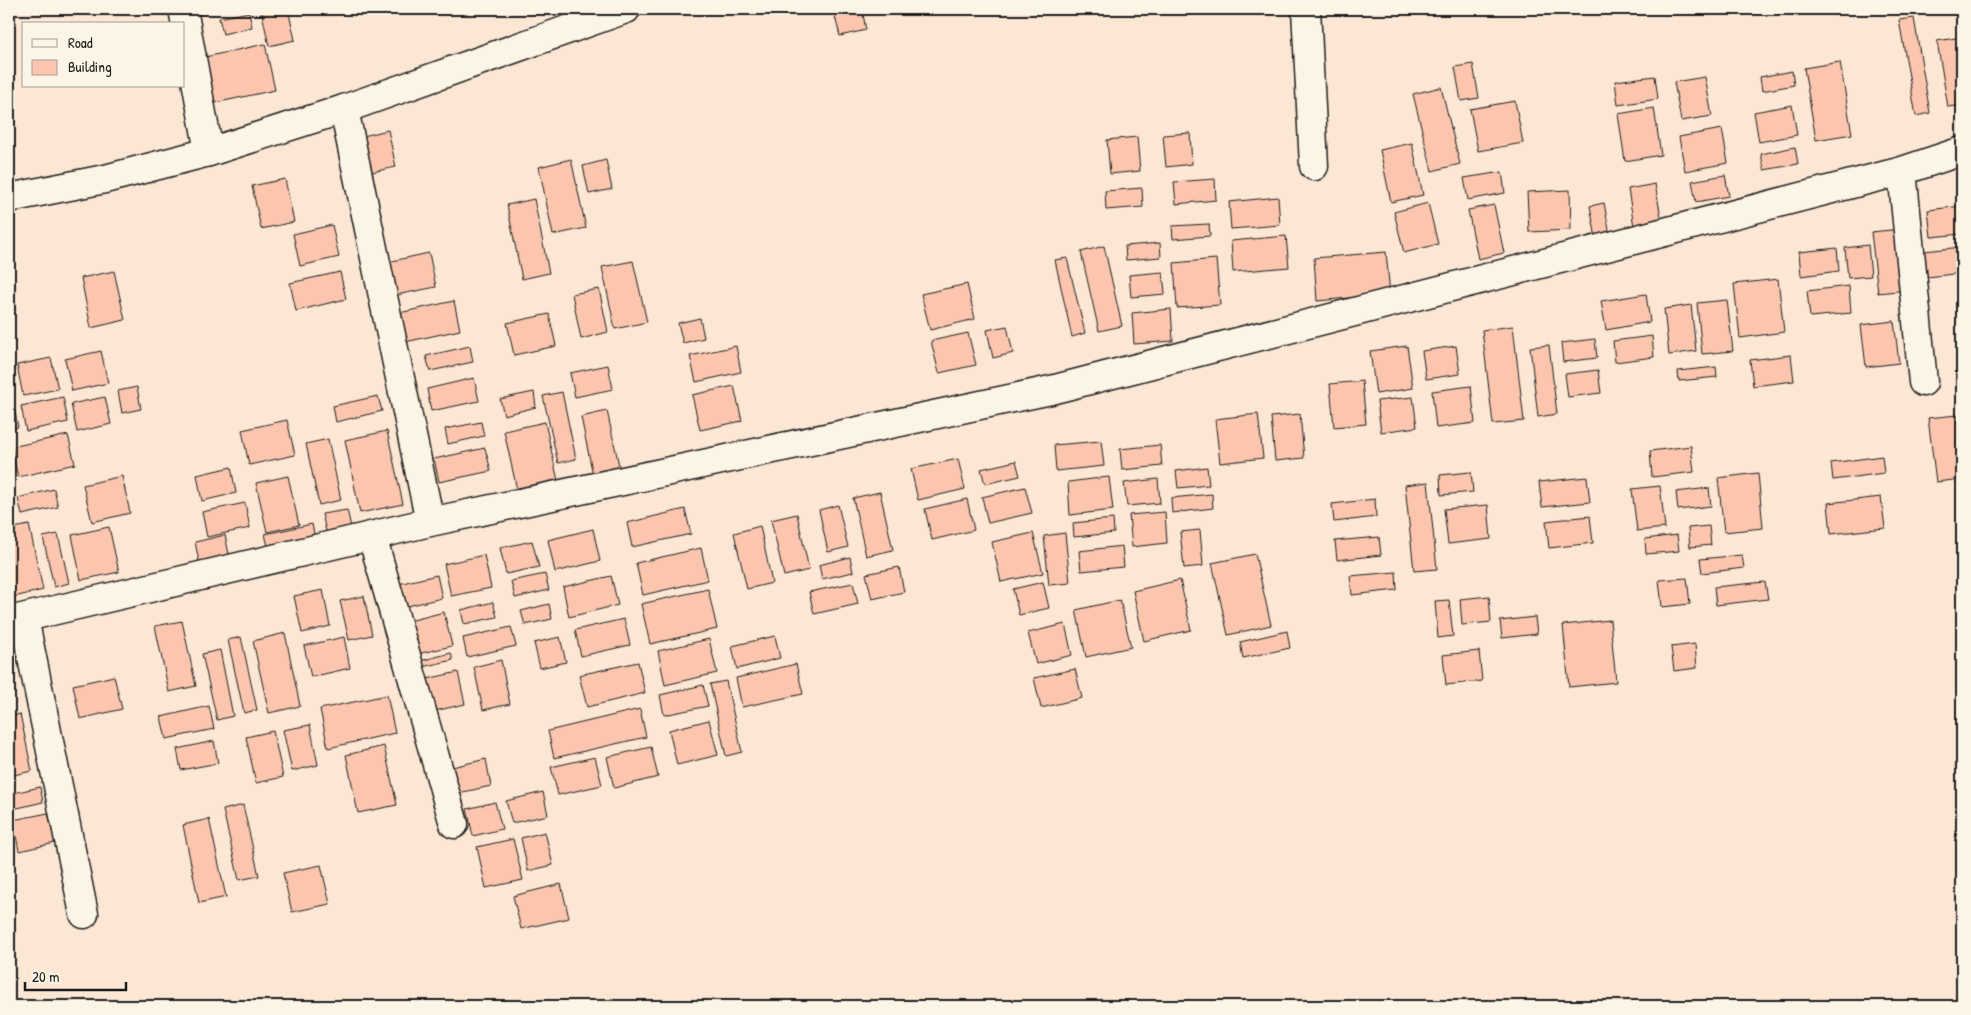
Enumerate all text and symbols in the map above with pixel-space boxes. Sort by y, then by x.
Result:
legend [22,22,185,88]
text: Road [68,32,93,53]
text: Building [68,56,112,77]
scale bar [25,960,126,992]
text: 20 m [32,966,59,987]

